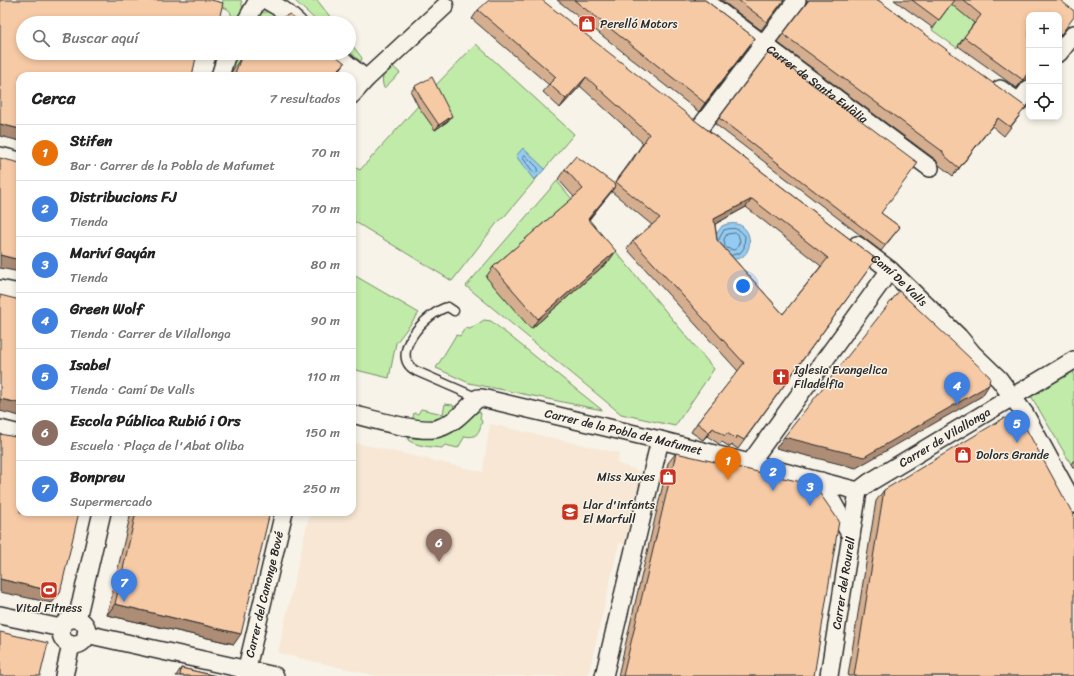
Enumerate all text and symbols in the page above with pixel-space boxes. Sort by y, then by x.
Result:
map controls [1026,12,1062,120]
button: + [1026,12,1062,48]
place label: Perelló Motors [600,13,678,35]
shop icon: Perelló Motors [577,14,597,34]
search box [16,16,356,60]
text: Buscar aquí [62,25,139,51]
icon: search [30,27,52,49]
street label: Carrer de Santa Eulàlia [762,39,874,130]
button: − [1026,48,1062,84]
text: Cerca [32,83,75,113]
button: locate [1026,84,1062,120]
text: 7 resultados [270,87,340,110]
text: Stifen [70,128,112,154]
text: 1 [42,141,48,164]
text: 70 m [311,141,340,164]
text: Bar · Carrer de la Pobla de Mafumet [70,154,275,177]
text: Distribucions FJ [70,184,177,210]
text: 2 [41,197,49,220]
text: 70 m [311,197,340,220]
text: Tienda [70,210,108,233]
text: Mariví Gayán [70,240,155,266]
street label: Camí De Valls [866,248,933,312]
text: 3 [41,253,49,276]
text: 80 m [311,253,340,276]
text: Tienda [70,266,108,289]
your location [733,276,753,296]
text: Green Wolf [70,296,143,322]
text: 4 [41,309,49,332]
text: 90 m [310,309,340,332]
text: Tienda · Carrer de Vilallonga [70,322,231,345]
text: Isabel [70,352,110,378]
place label: Iglesia Evangelica Filadelfia [793,359,887,395]
text: 5 [41,365,49,388]
text: 110 m [307,365,340,388]
church icon: Iglesia Evangelica Filadelfia [771,367,791,387]
pin: 4 [944,372,970,405]
text: Tienda · Camí De Valls [70,378,195,401]
street label: Carrer de Vilallonga [894,401,995,474]
street label: Carrer de la Pobla de Mafumet [543,402,705,461]
text: Escola Pública Rubió i Ors [70,408,241,434]
pin: 5 [1004,410,1030,443]
text: 6 [41,421,49,444]
text: 150 m [305,421,340,444]
text: Escuela · Plaça de l'Abat Oliba [70,434,244,457]
place label: Dolors Grande [976,444,1049,466]
shop icon: Dolors Grande [953,445,973,465]
pin: 1 [715,447,741,480]
pin: 2 [760,458,786,491]
text: Bonpreu [70,464,125,490]
place label: Miss Xuxes [597,466,655,488]
shop icon: Miss Xuxes [658,467,678,487]
pin: 3 [797,473,823,506]
text: 7 [41,477,49,500]
text: 250 m [303,477,340,500]
text: Supermercado [70,490,152,513]
place label: Llar d'infants El Marfull [583,494,656,530]
school or university icon: Llar d'infants El Marfull [560,502,580,522]
street label: Carrer del Canonge Bové [239,529,290,660]
pin: 6 [426,529,452,562]
street label: Carrer del Rourell [825,535,862,631]
pin: 7 [111,569,137,602]
sports icon: Vital Fitness [39,580,59,600]
place label: Vital Fitness [16,597,82,619]

